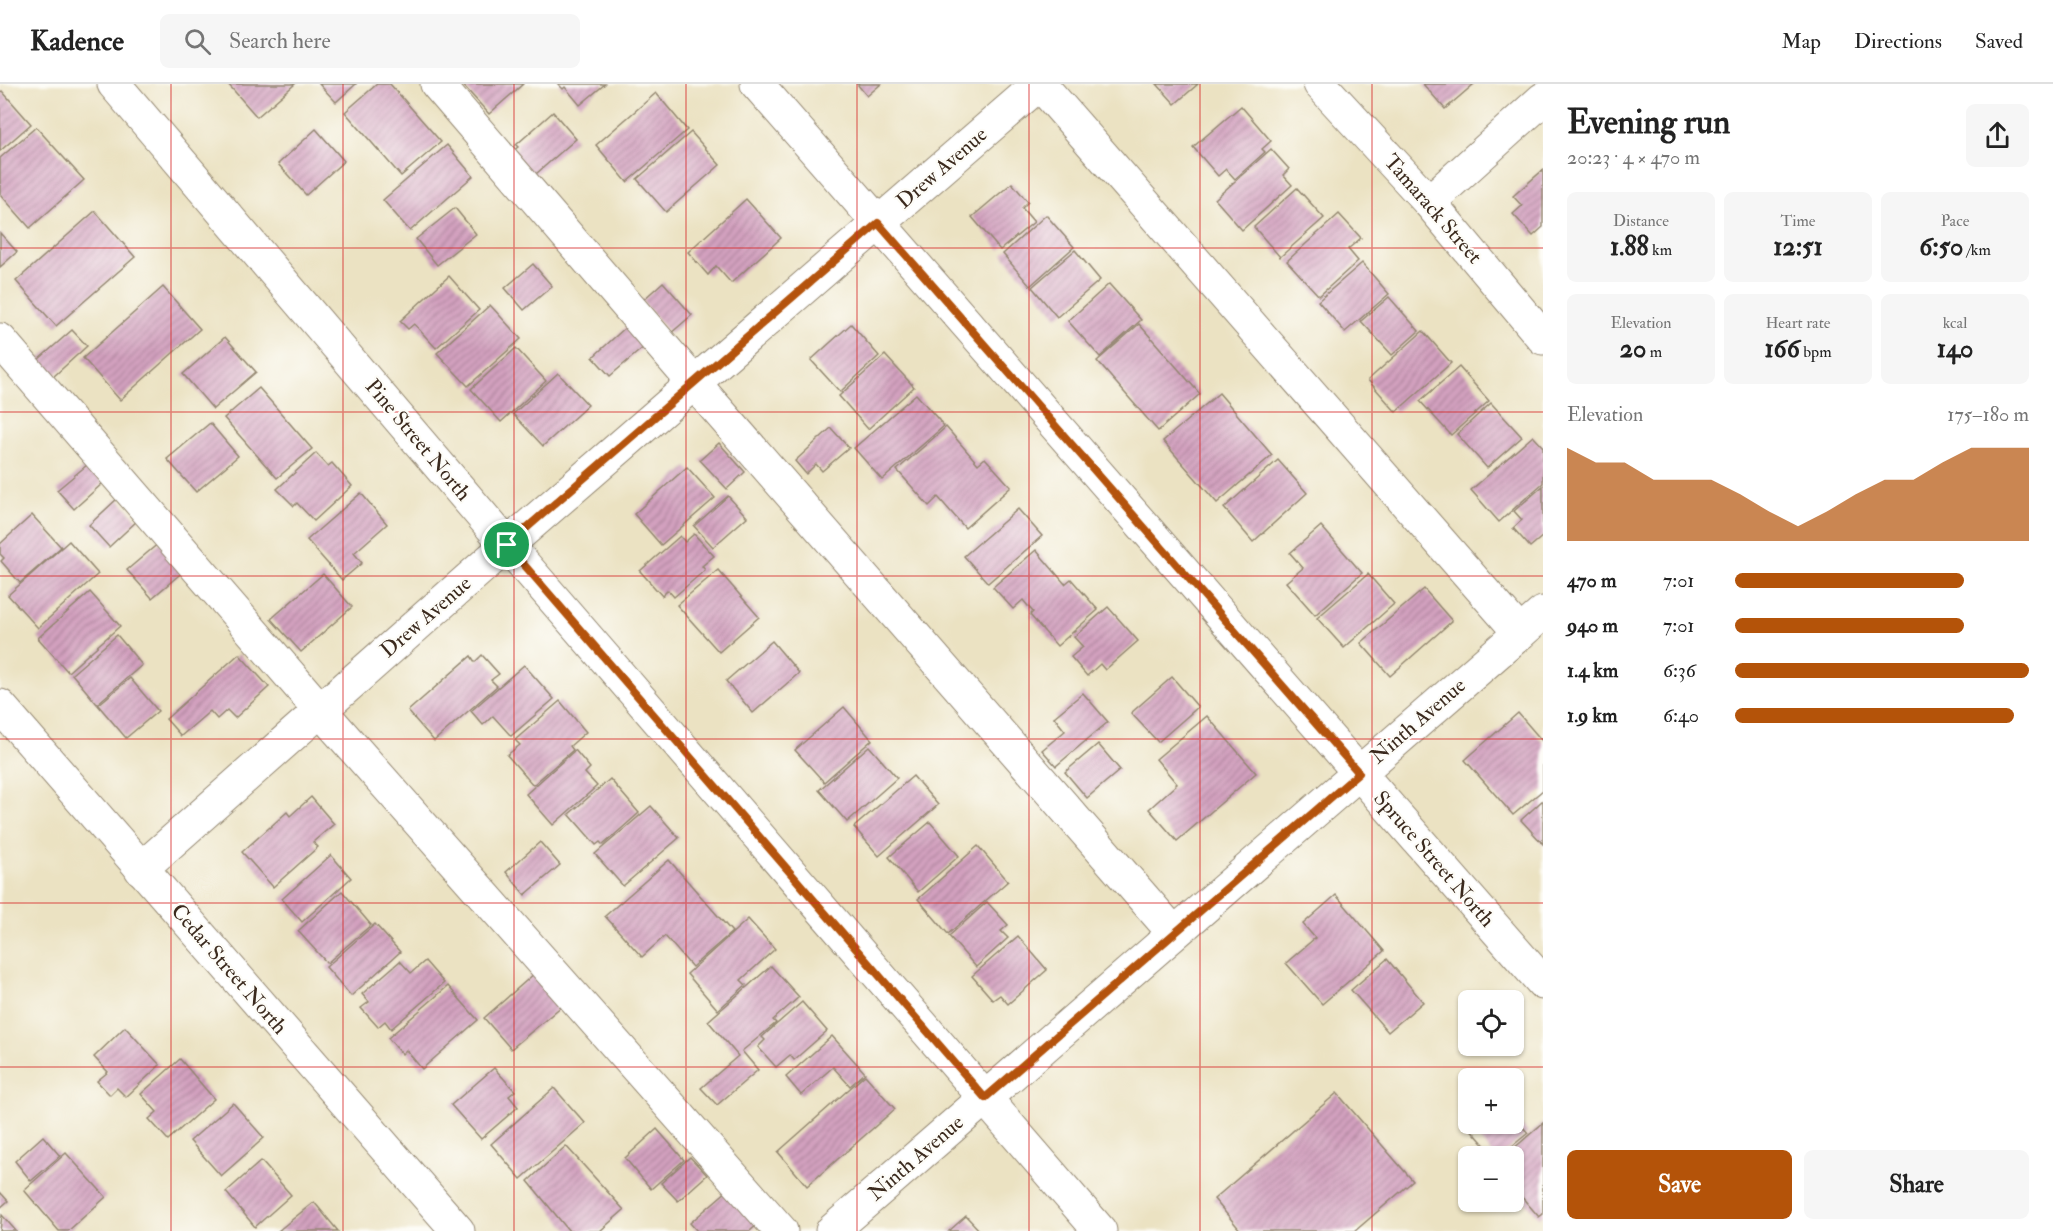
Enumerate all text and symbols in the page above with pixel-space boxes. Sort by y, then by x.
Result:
search box [160,14,580,68]
text: Kadence [30,24,124,59]
icon: search [181,25,214,58]
text: Search here [229,27,331,55]
text: Map [1781,28,1821,55]
text: Directions [1854,28,1942,55]
text: Saved [1975,28,2023,55]
text: Evening run [1567,102,1730,143]
button: share [1966,104,2029,167]
street label: Drew Avenue [891,121,993,215]
text: 20:23 · 4 × 470 m [1567,145,1700,170]
street label: Tamarack Street [1378,149,1488,270]
text: Distance [1613,211,1669,231]
text: Time [1781,211,1815,231]
text: Pace [1941,211,1969,231]
text: 1.88 [1610,231,1649,263]
text: 12:51 [1773,231,1823,263]
text: 6:50 [1919,231,1963,263]
text: km [1649,240,1672,260]
text: /km [1963,240,1991,260]
text: Elevation [1611,313,1671,333]
text: Heart rate [1765,313,1831,333]
text: kcal [1943,313,1967,333]
text: 20 [1620,333,1646,365]
text: 166 [1764,333,1800,365]
text: 140 [1937,333,1973,365]
text: m [1646,342,1662,362]
text: bpm [1800,342,1832,362]
street label: Pine Street North [359,374,477,506]
text: Elevation [1567,402,1643,427]
text: 175–180 m [1947,402,2029,427]
pin [481,519,532,570]
icon: arrive [490,528,523,561]
text: 470 m [1567,568,1616,593]
text: 7:01 [1663,568,1694,593]
street label: Drew Avenue [375,570,477,664]
text: 940 m [1567,613,1618,638]
text: 7:01 [1663,613,1694,638]
text: 1.4 km [1567,658,1618,683]
text: 6:36 [1663,658,1696,683]
street label: Ninth Avenue [1365,672,1472,770]
text: 1.9 km [1567,703,1618,728]
text: 6:40 [1663,703,1699,728]
street label: Spruce Street North [1367,785,1501,933]
street label: Cedar Street North [165,898,293,1040]
map controls [1458,990,1524,1212]
button: locate [1458,990,1524,1056]
button: + [1458,1068,1524,1134]
street label: Ninth Avenue [863,1109,970,1207]
button: − [1458,1146,1524,1212]
button: Save [1567,1150,1792,1219]
button: Share [1804,1150,2029,1219]

